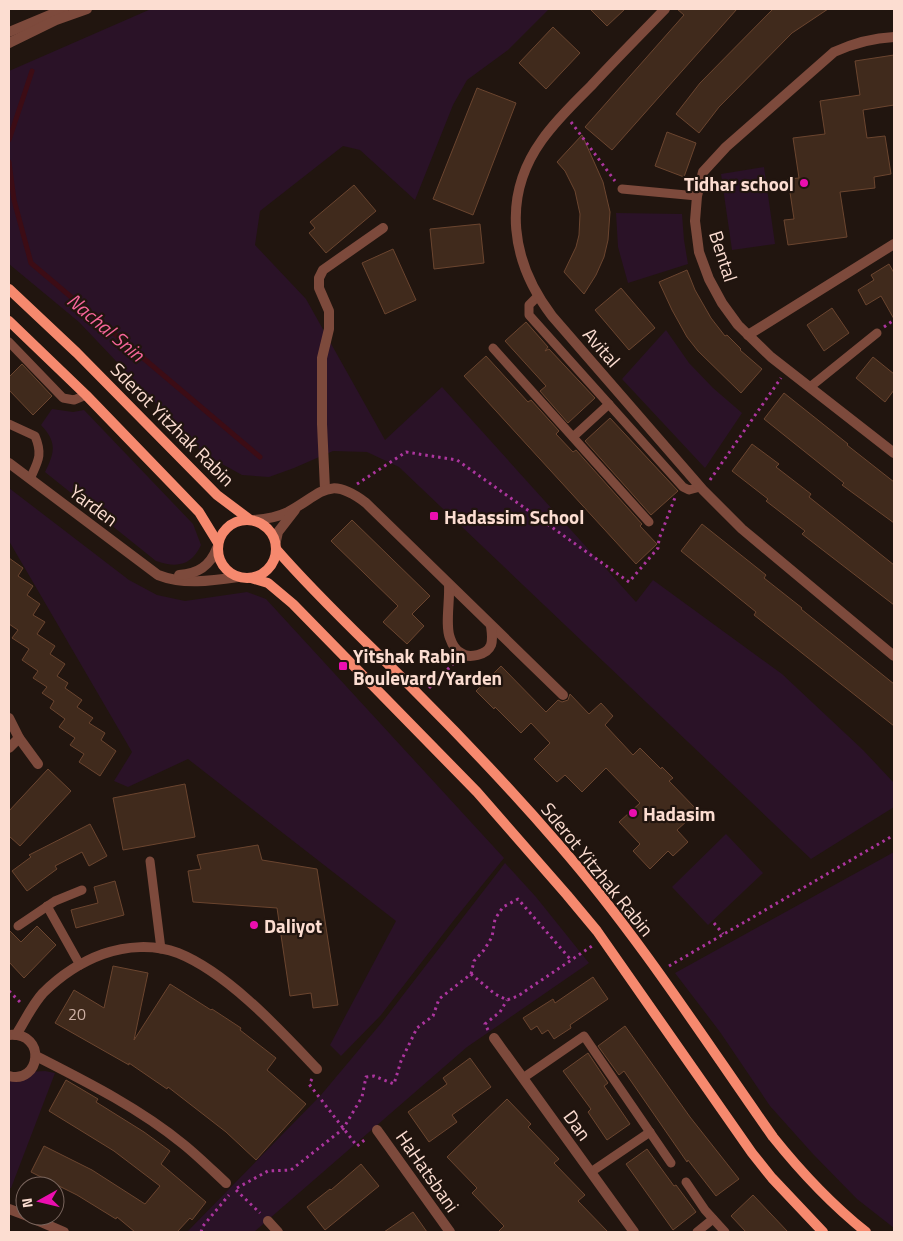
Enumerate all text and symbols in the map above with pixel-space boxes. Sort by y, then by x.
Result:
place label: Tidhar school [684,169,794,198]
marker: Tidhar school [798,177,810,189]
street label: Bental [702,227,746,285]
water label: Nachal Snin [60,285,153,370]
street label: Avital [576,321,628,373]
street label: Sderot Yitzhak Rabin [104,355,242,493]
street label: Yarden [63,477,125,533]
place label: Hadassim School [444,502,584,531]
marker: Hadassim School [428,510,440,522]
place label: Yitshak Rabin Boulevard/Yarden [353,641,502,692]
marker: Yitshak Rabin Boulevard/Yarden [337,660,349,672]
street label: Sderot Yitzhak Rabin [535,796,661,942]
place label: Hadasim [643,799,716,828]
marker: Hadasim [627,807,639,819]
place label: Daliyot [264,911,322,940]
marker: Daliyot [248,919,260,931]
house number: 20 [68,1002,86,1026]
street label: Dan [557,1104,599,1146]
street label: HaHatsbani [389,1124,467,1218]
north arrow [15,1176,65,1226]
text: N [16,1197,38,1209]

